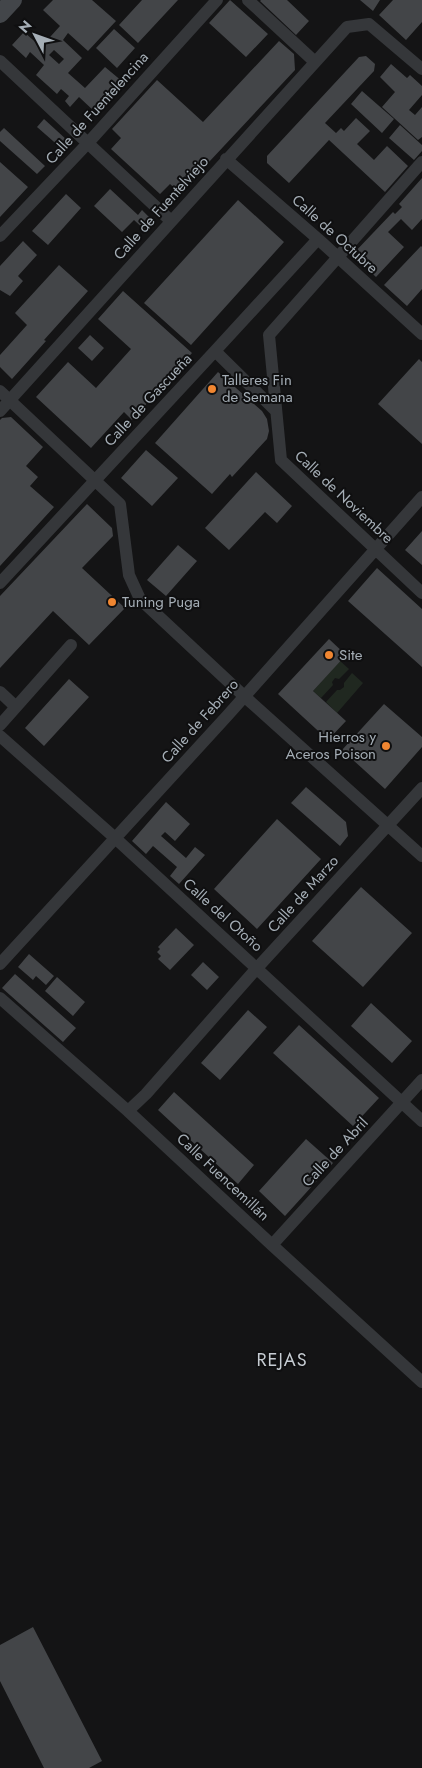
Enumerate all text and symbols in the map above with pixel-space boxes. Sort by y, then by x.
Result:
north arrow [10,10,60,60]
text: N [14,16,36,37]
street label: Calle de Fuentelencina [40,47,154,169]
street label: Calle de Fuentelviejo [108,151,214,265]
street label: Calle de Octubre [287,189,383,279]
street label: Calle de Gascueña [99,349,197,451]
place label: Talleres Fin de Semana [222,369,293,408]
marker: Talleres Fin de Semana [206,383,218,395]
street label: Calle de Noviembre [290,445,399,549]
place label: Tuning Puga [122,591,200,613]
marker: Tuning Puga [106,596,118,608]
place label: Site [339,644,363,666]
marker: Site [323,649,335,661]
street label: Calle de Febrero [156,674,244,768]
place label: Hierros y Aceros Poison [286,726,376,765]
marker: Hierros y Aceros Poison [380,740,392,752]
street label: Calle de Marzo [262,851,344,937]
street label: Calle del Otoño [178,873,268,957]
street label: Calle de Abril [297,1112,373,1192]
street label: Calle Fuencemillán [172,1128,274,1226]
district label: REJAS [256,1347,308,1373]

